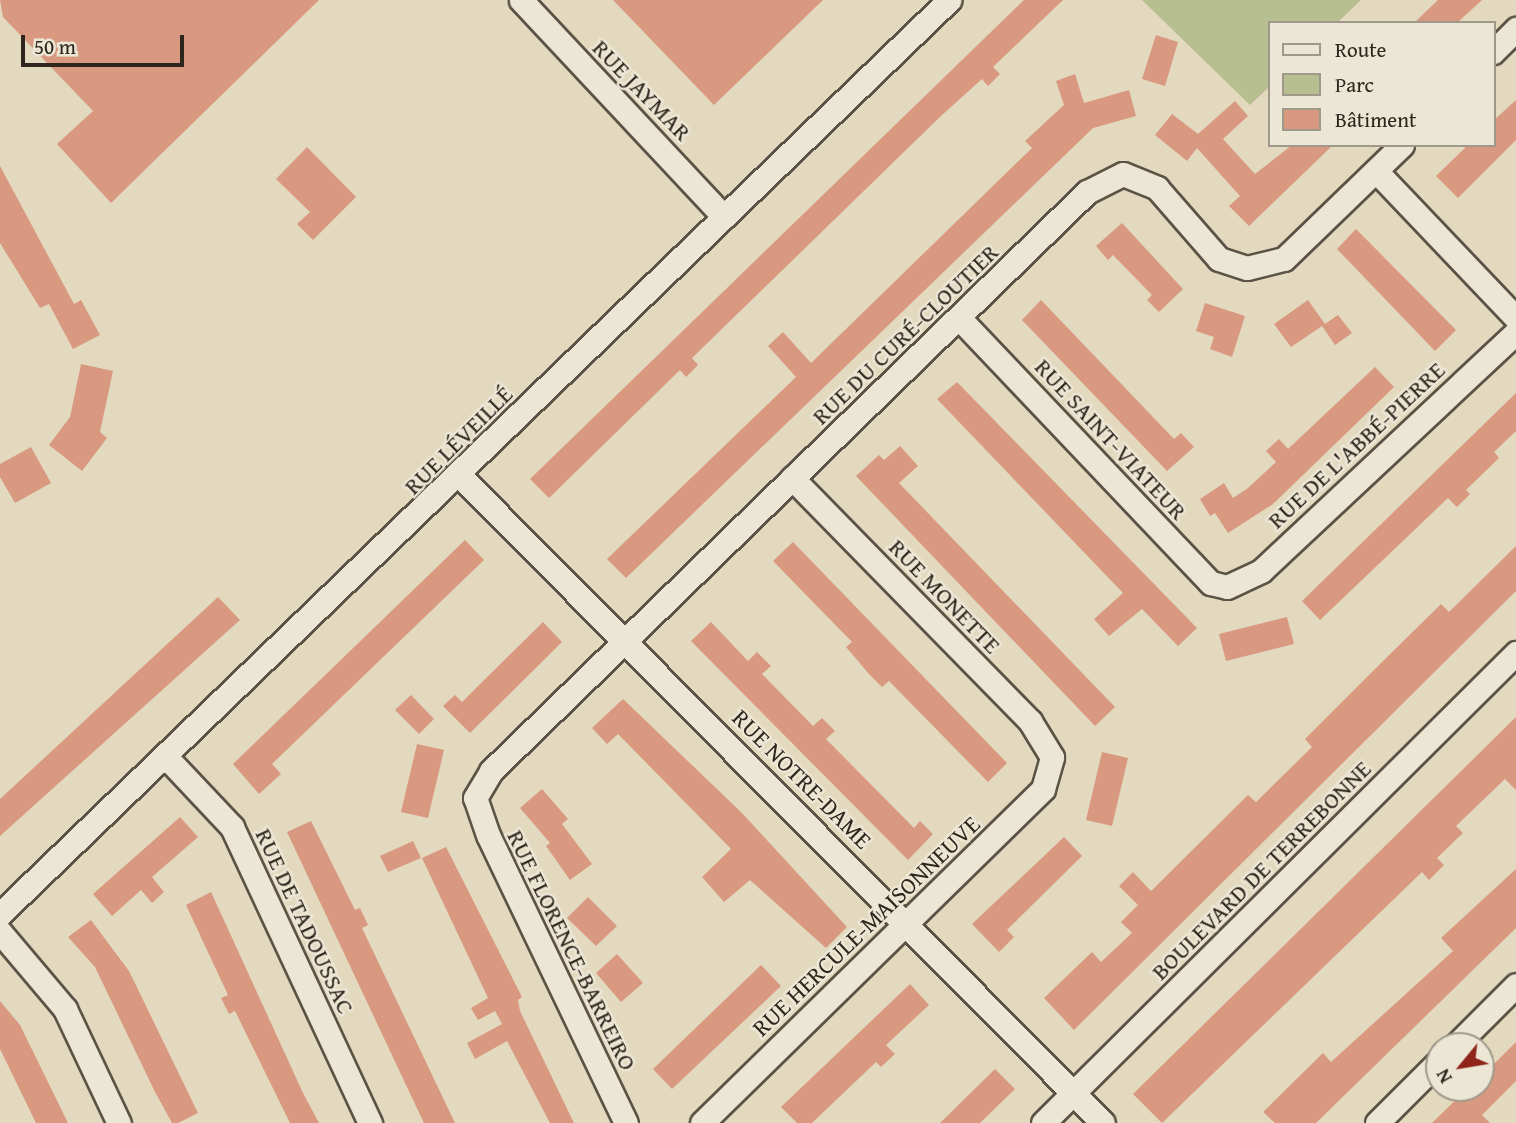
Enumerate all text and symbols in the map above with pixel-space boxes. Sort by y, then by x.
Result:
scale bar [24,21,187,65]
legend [1268,21,1495,147]
text: 50 m [34,31,76,62]
street label: RUE JAYMAR [587,33,697,147]
text: Route [1335,34,1386,65]
text: Parc [1335,69,1374,100]
text: Bâtiment [1335,104,1416,135]
street label: RUE DU CURÉ-CLOUTIER [806,238,1004,430]
street label: RUE SAINT-VIATEUR [1029,352,1193,526]
street label: RUE DE L'ABBÉ-PIERRE [1262,356,1450,534]
street label: RUE LÉVEILLÉ [398,380,518,500]
street label: RUE MONETTE [883,533,1007,659]
street label: RUE NOTRE-DAME [726,703,878,855]
street label: BOULEVARD DE TERREBONNE [1145,754,1377,986]
street label: RUE HERCULE-MAISONNEUVE [746,810,986,1042]
street label: RUE DE TADOUSSAC [249,824,361,1018]
street label: RUE FLORENCE-BARREIRO [501,825,643,1075]
north arrow [1425,1032,1495,1102]
text: N [1428,1064,1459,1089]

